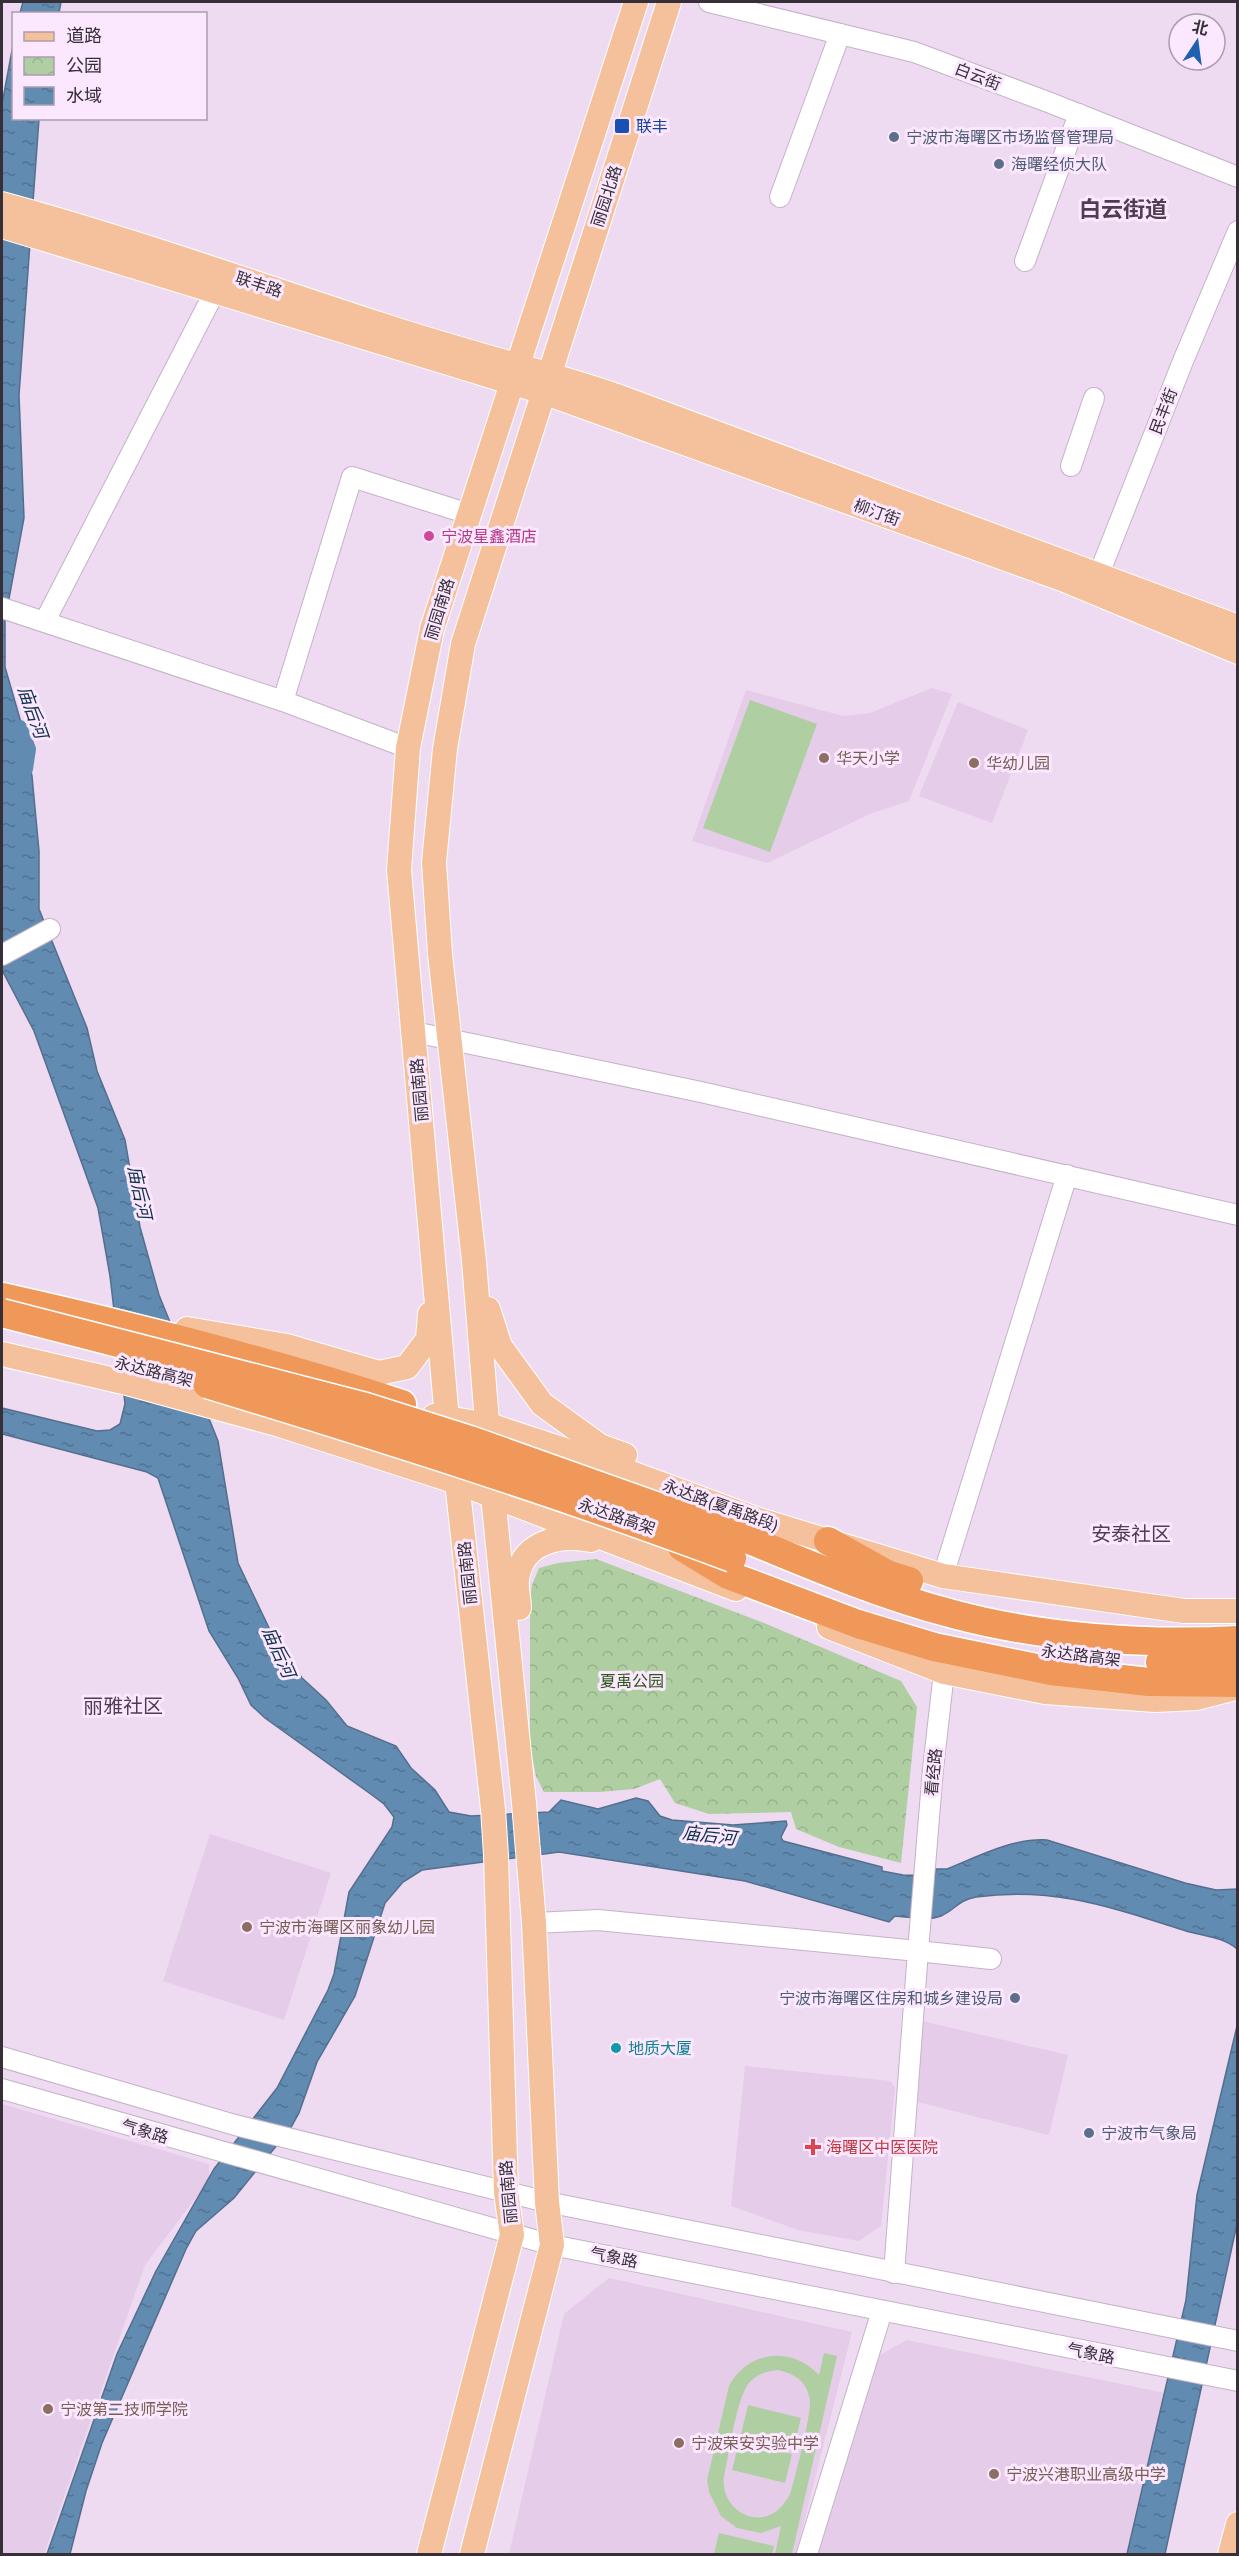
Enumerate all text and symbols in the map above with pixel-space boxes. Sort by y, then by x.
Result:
legend [12,12,207,120]
north arrow [1167,12,1227,72]
text: 北 [1190,16,1210,39]
text: 道路 [66,24,102,47]
text: 公园 [66,54,102,77]
street label: 白云街 [952,58,1004,94]
text: 水域 [66,84,102,107]
place label: 联丰 [636,116,668,136]
marker: 联丰 [613,117,631,135]
place label: 宁波市海曙区市场监督管理局 [906,127,1114,147]
marker: 宁波市海曙区市场监督管理局 [887,130,901,144]
place label: 海曙经侦大队 [1011,154,1107,174]
marker: 海曙经侦大队 [992,157,1006,171]
street label: 丽园北路 [587,162,625,230]
district label: 白云街道 [1079,195,1167,223]
street label: 联丰路 [233,267,285,301]
street label: 民丰街 [1145,385,1181,437]
street label: 柳汀街 [851,494,903,530]
place label: 宁波星鑫酒店 [441,526,537,546]
marker: 宁波星鑫酒店 [422,529,436,543]
street label: 丽园南路 [420,575,458,643]
water label: 庙后河 [13,683,54,744]
place label: 华天小学 [836,748,900,768]
marker: 华天小学 [817,751,831,765]
place label: 华幼儿园 [986,753,1050,773]
marker: 华幼儿园 [967,756,981,770]
street label: 丽园南路 [406,1057,432,1123]
water label: 庙后河 [123,1163,157,1224]
street label: 永达路高架 [113,1352,195,1390]
street label: 永达路(夏禹路段) [660,1475,782,1535]
street label: 永达路高架 [576,1494,658,1538]
district label: 安泰社区 [1091,1521,1171,1546]
street label: 丽园南路 [454,1540,480,1606]
water label: 庙后河 [258,1623,302,1684]
street label: 永达路高架 [1040,1640,1122,1670]
park label: 夏禹公园 [600,1671,664,1691]
district label: 丽雅社区 [83,1693,163,1718]
street label: 看经路 [921,1747,945,1797]
water label: 庙后河 [681,1820,740,1850]
place label: 宁波市海曙区丽象幼儿园 [259,1917,435,1937]
marker: 宁波市海曙区丽象幼儿园 [240,1920,254,1934]
place label: 宁波市海曙区住房和城乡建设局 [779,1988,1003,2008]
marker: 宁波市海曙区住房和城乡建设局 [1008,1991,1022,2005]
place label: 地质大厦 [628,2038,692,2058]
marker: 地质大厦 [609,2041,623,2055]
street label: 气象路 [119,2115,171,2147]
place label: 宁波市气象局 [1101,2123,1197,2143]
marker: 宁波市气象局 [1082,2126,1096,2140]
place label: 海曙区中医医院 [826,2137,938,2157]
marker: 海曙区中医医院 [804,2138,822,2156]
street label: 丽园南路 [495,2159,521,2225]
street label: 气象路 [589,2243,639,2271]
street label: 气象路 [1066,2339,1116,2367]
place label: 宁波第二技师学院 [60,2399,188,2419]
marker: 宁波第二技师学院 [41,2402,55,2416]
place label: 宁波荣安实验中学 [691,2433,819,2453]
marker: 宁波荣安实验中学 [672,2436,686,2450]
place label: 宁波兴港职业高级中学 [1006,2464,1166,2484]
marker: 宁波兴港职业高级中学 [987,2467,1001,2481]

